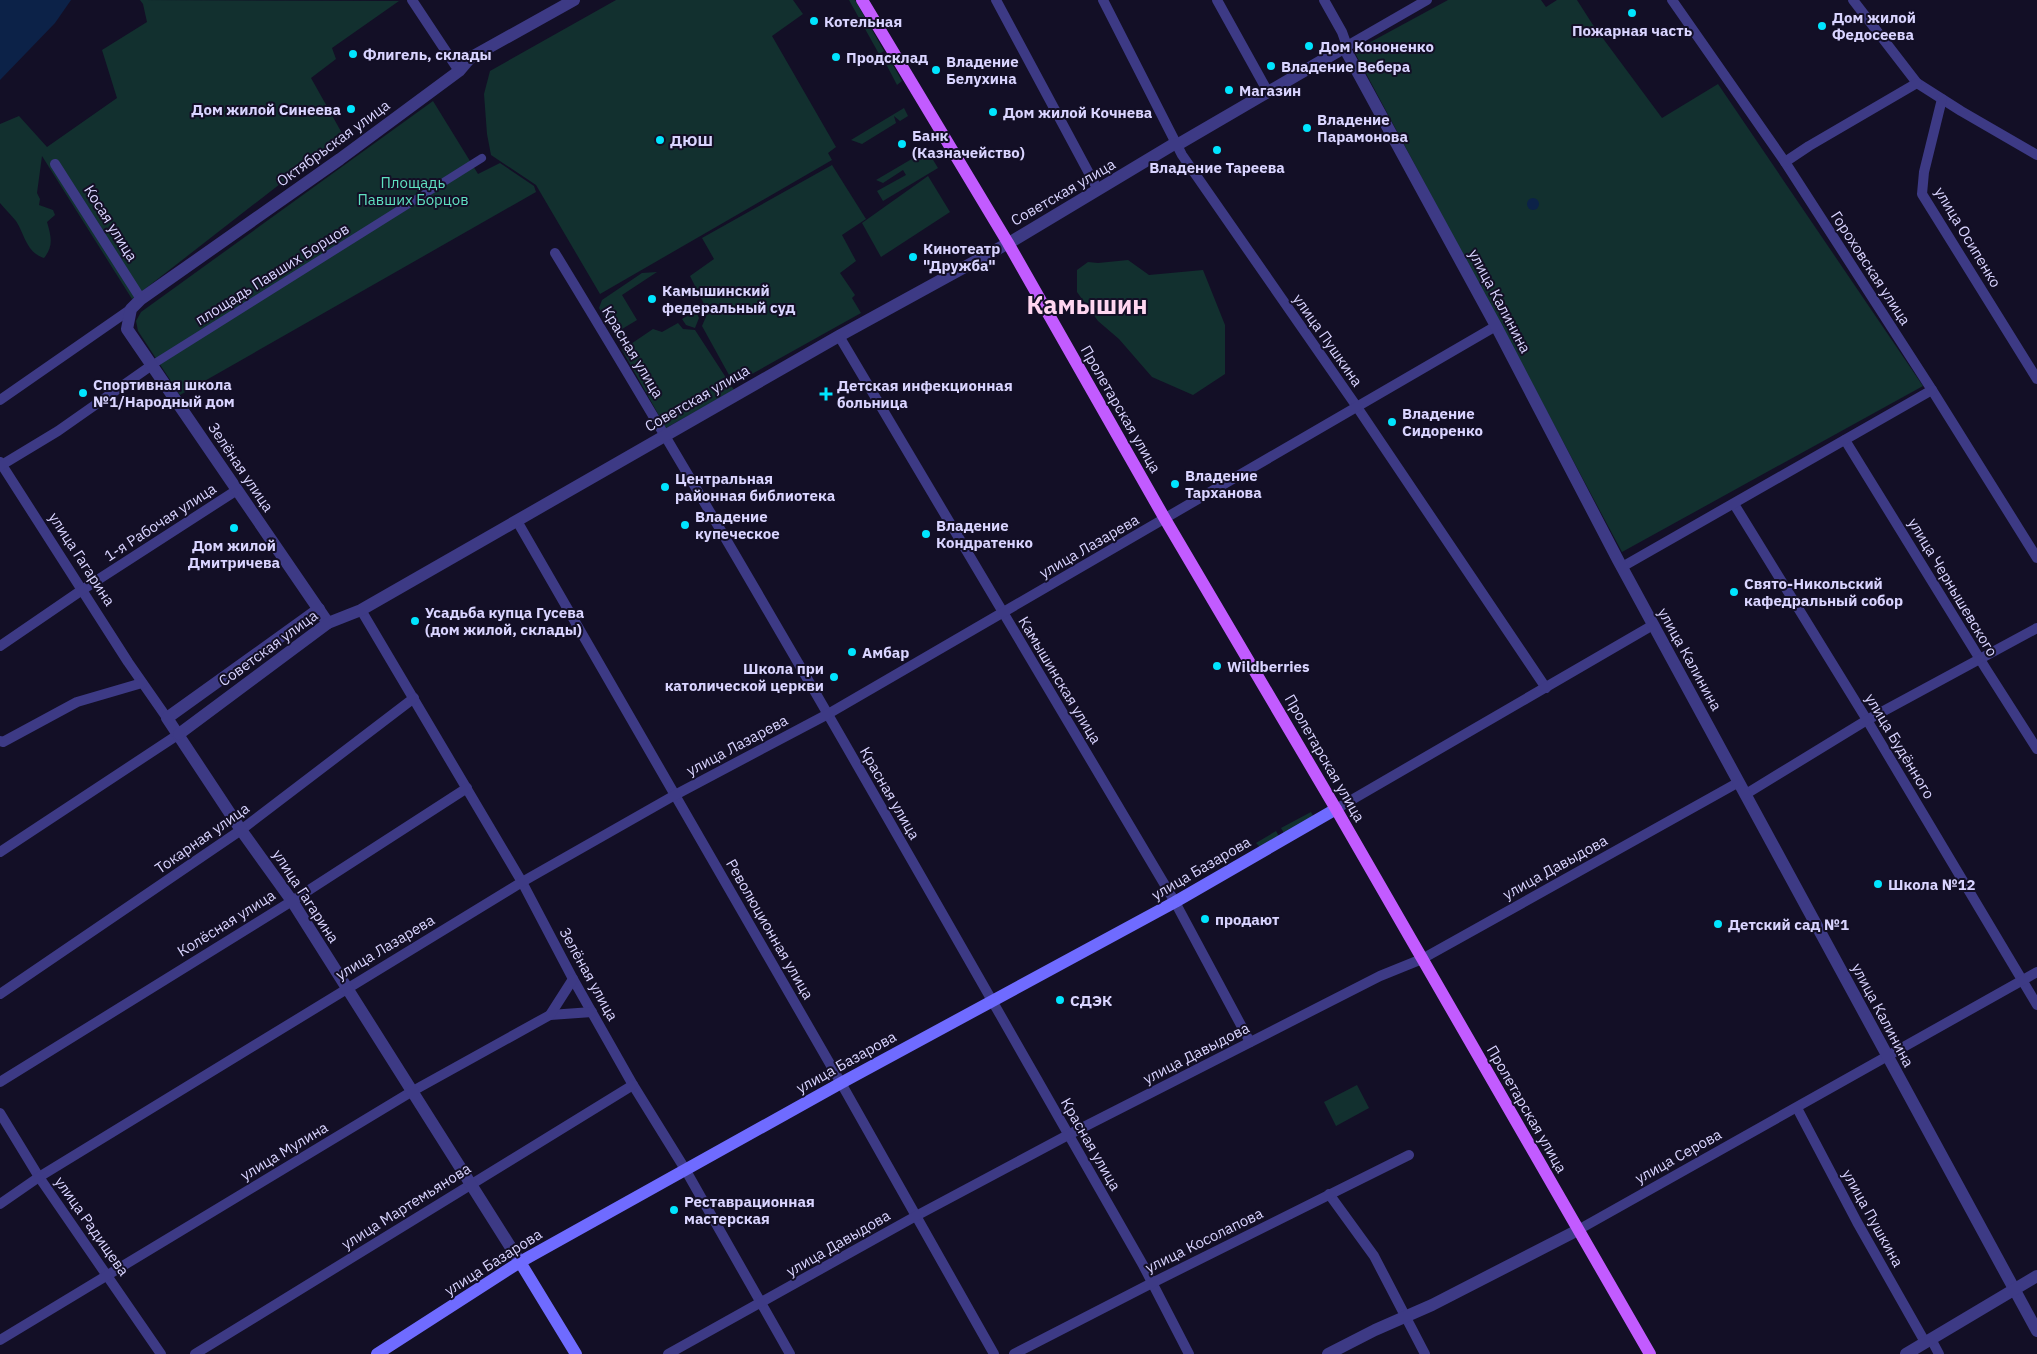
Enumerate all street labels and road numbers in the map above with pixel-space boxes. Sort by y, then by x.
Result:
street label: Октябрьская улица [273,95,393,191]
street label: Советская улица [1007,154,1119,230]
street label: Косая улица [80,181,142,265]
street label: улица Осипенко [1930,183,2006,291]
street label: Гороховская улица [1827,207,1915,329]
street label: площадь Павших Борцов [192,219,352,329]
street label: улица Калинина [1465,246,1535,356]
street label: улица Пушкина [1289,290,1367,390]
street label: Красная улица [598,302,668,402]
street label: Пролетарская улица [1077,342,1165,476]
street label: Советская улица [641,360,753,436]
street label: Зелёная улица [204,419,278,515]
street label: 1-я Рабочая улица [100,479,220,565]
street label: улица Гагарина [45,509,119,609]
street label: улица Лазарева [1036,510,1142,582]
street label: улица Чернышевского [1904,514,2002,660]
street label: улица Калинина [1654,604,1726,714]
street label: Советская улица [215,606,321,690]
street label: Камышинская улица [1014,613,1106,747]
street label: улица Будённого [1861,690,1939,802]
street label: Пролетарская улица [1281,691,1369,825]
street label: улица Лазарева [683,710,791,780]
street label: Красная улица [856,743,924,843]
street label: Токарная улица [151,798,253,878]
street label: улица Давыдова [1499,830,1611,904]
street label: улица Базарова [1148,832,1254,904]
street label: улица Гагарина [269,846,343,946]
street label: Революционная улица [722,855,818,1003]
street label: Колёсная улица [173,885,279,961]
street label: улица Лазарева [332,910,438,984]
street label: Зелёная улица [556,924,622,1024]
street label: улица Калинина [1848,960,1918,1070]
street label: улица Давыдова [1140,1018,1252,1088]
street label: улица Базарова [793,1027,899,1097]
street label: Пролетарская улица [1483,1042,1571,1176]
street label: Красная улица [1057,1094,1125,1194]
street label: улица Мулина [237,1117,331,1185]
street label: улица Серова [1631,1124,1725,1188]
street label: улица Мартемьянова [338,1159,474,1253]
street label: улица Пушкина [1838,1166,1908,1270]
street label: улица Радищева [51,1173,133,1279]
street label: улица Косолапова [1142,1203,1266,1277]
street label: улица Давыдова [783,1206,893,1280]
street label: улица Базарова [441,1224,545,1300]

